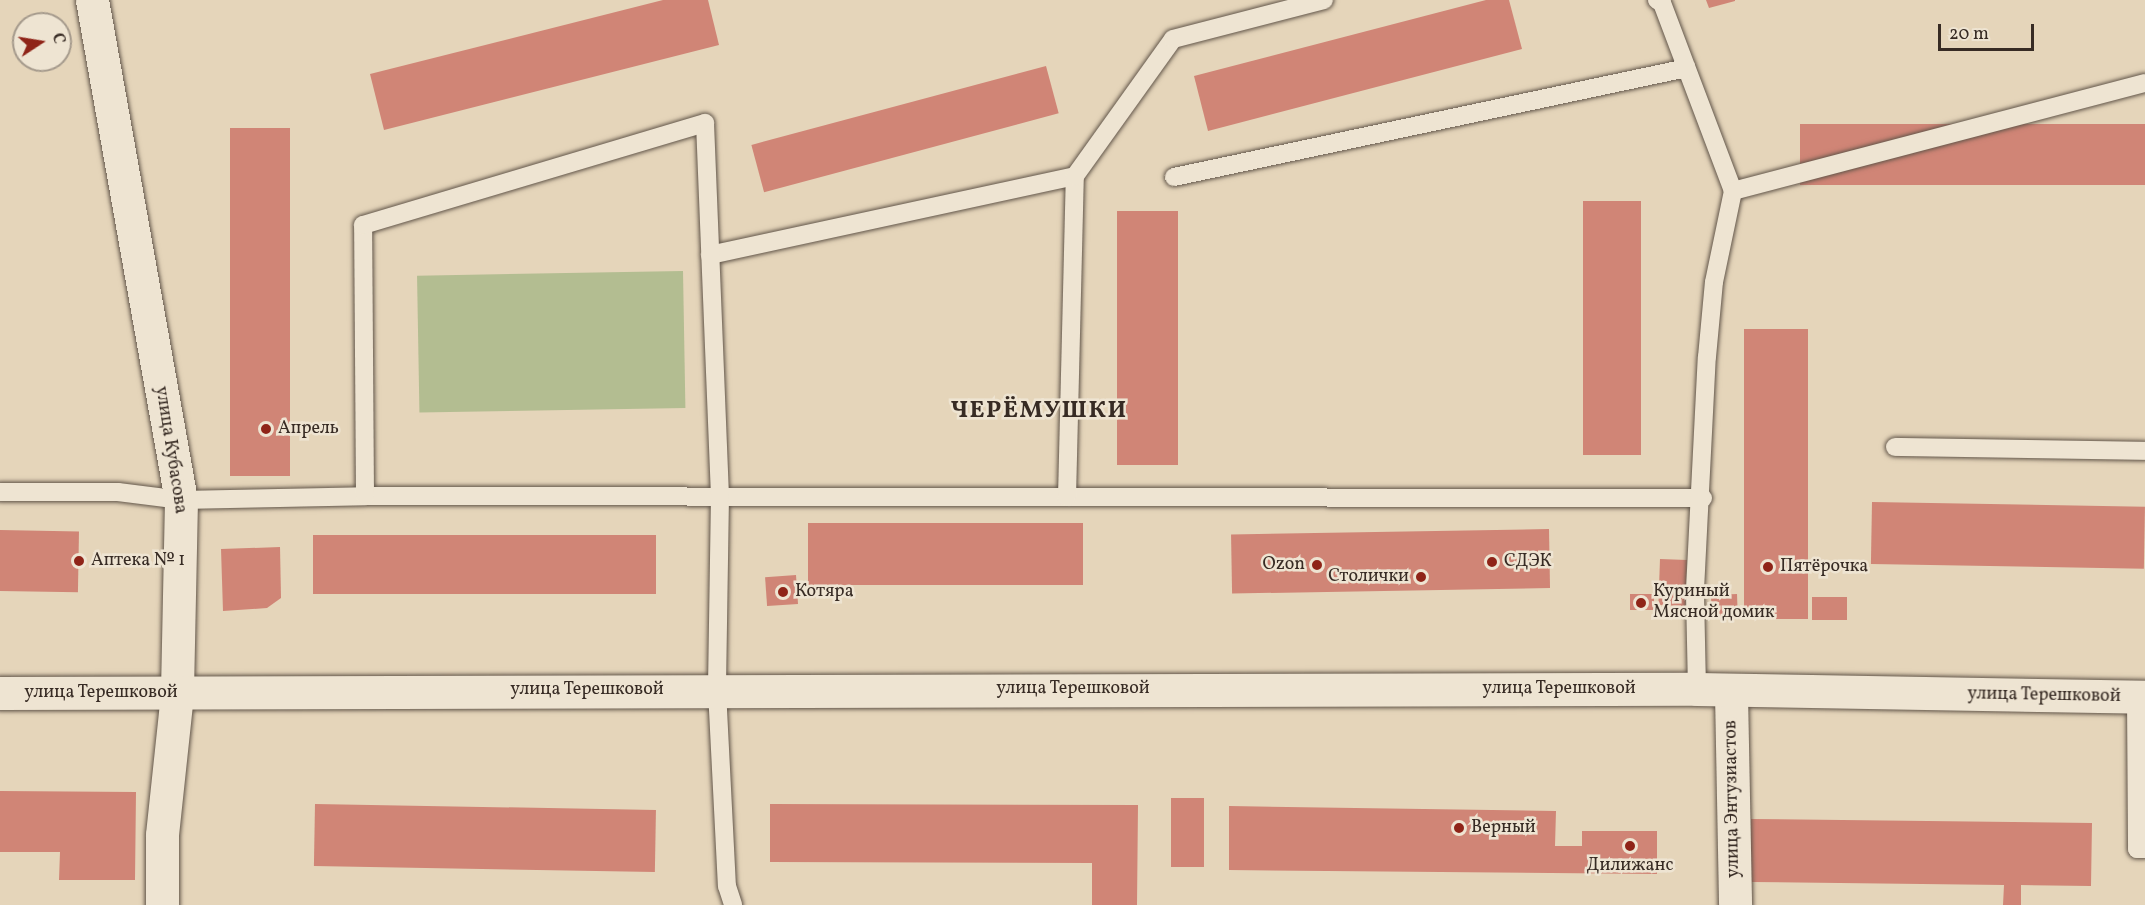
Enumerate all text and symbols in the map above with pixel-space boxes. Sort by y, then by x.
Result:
north arrow [12,12,72,72]
scale bar [1941,12,2037,50]
text: 20 m [1949,22,1989,47]
text: С [46,31,69,46]
street label: улица Кубасова [149,385,191,515]
district label: ЧЕРЁМУШКИ [950,398,1128,426]
place label: Апрель [278,418,339,440]
marker: Апрель [259,422,273,436]
place label: Аптека № 1 [91,550,185,572]
place label: СДЭК [1504,551,1552,573]
marker: Аптека № 1 [72,554,86,568]
place label: Ozon [1263,554,1305,576]
marker: СДЭК [1485,555,1499,569]
place label: Пятёрочка [1780,556,1868,578]
marker: Ozon [1310,558,1324,572]
marker: Пятёрочка [1761,560,1775,574]
place label: Столички [1328,566,1409,588]
marker: Столички [1414,570,1428,584]
place label: Котяра [795,581,854,603]
place label: Куриный Мясной домик [1653,582,1775,624]
marker: Котяра [776,585,790,599]
marker: Куриный Мясной домик [1634,596,1648,610]
street label: улица Терешковой [996,678,1150,700]
street label: улица Терешковой [1482,678,1636,700]
street label: улица Терешковой [510,679,664,701]
street label: улица Терешковой [24,682,178,704]
street label: улица Терешковой [1967,684,2121,708]
street label: улица Энтузиастов [1721,720,1745,878]
place label: Верный [1471,817,1536,839]
marker: Верный [1452,821,1466,835]
marker: Дилижанс [1623,839,1637,853]
place label: Дилижанс [1586,855,1674,877]

